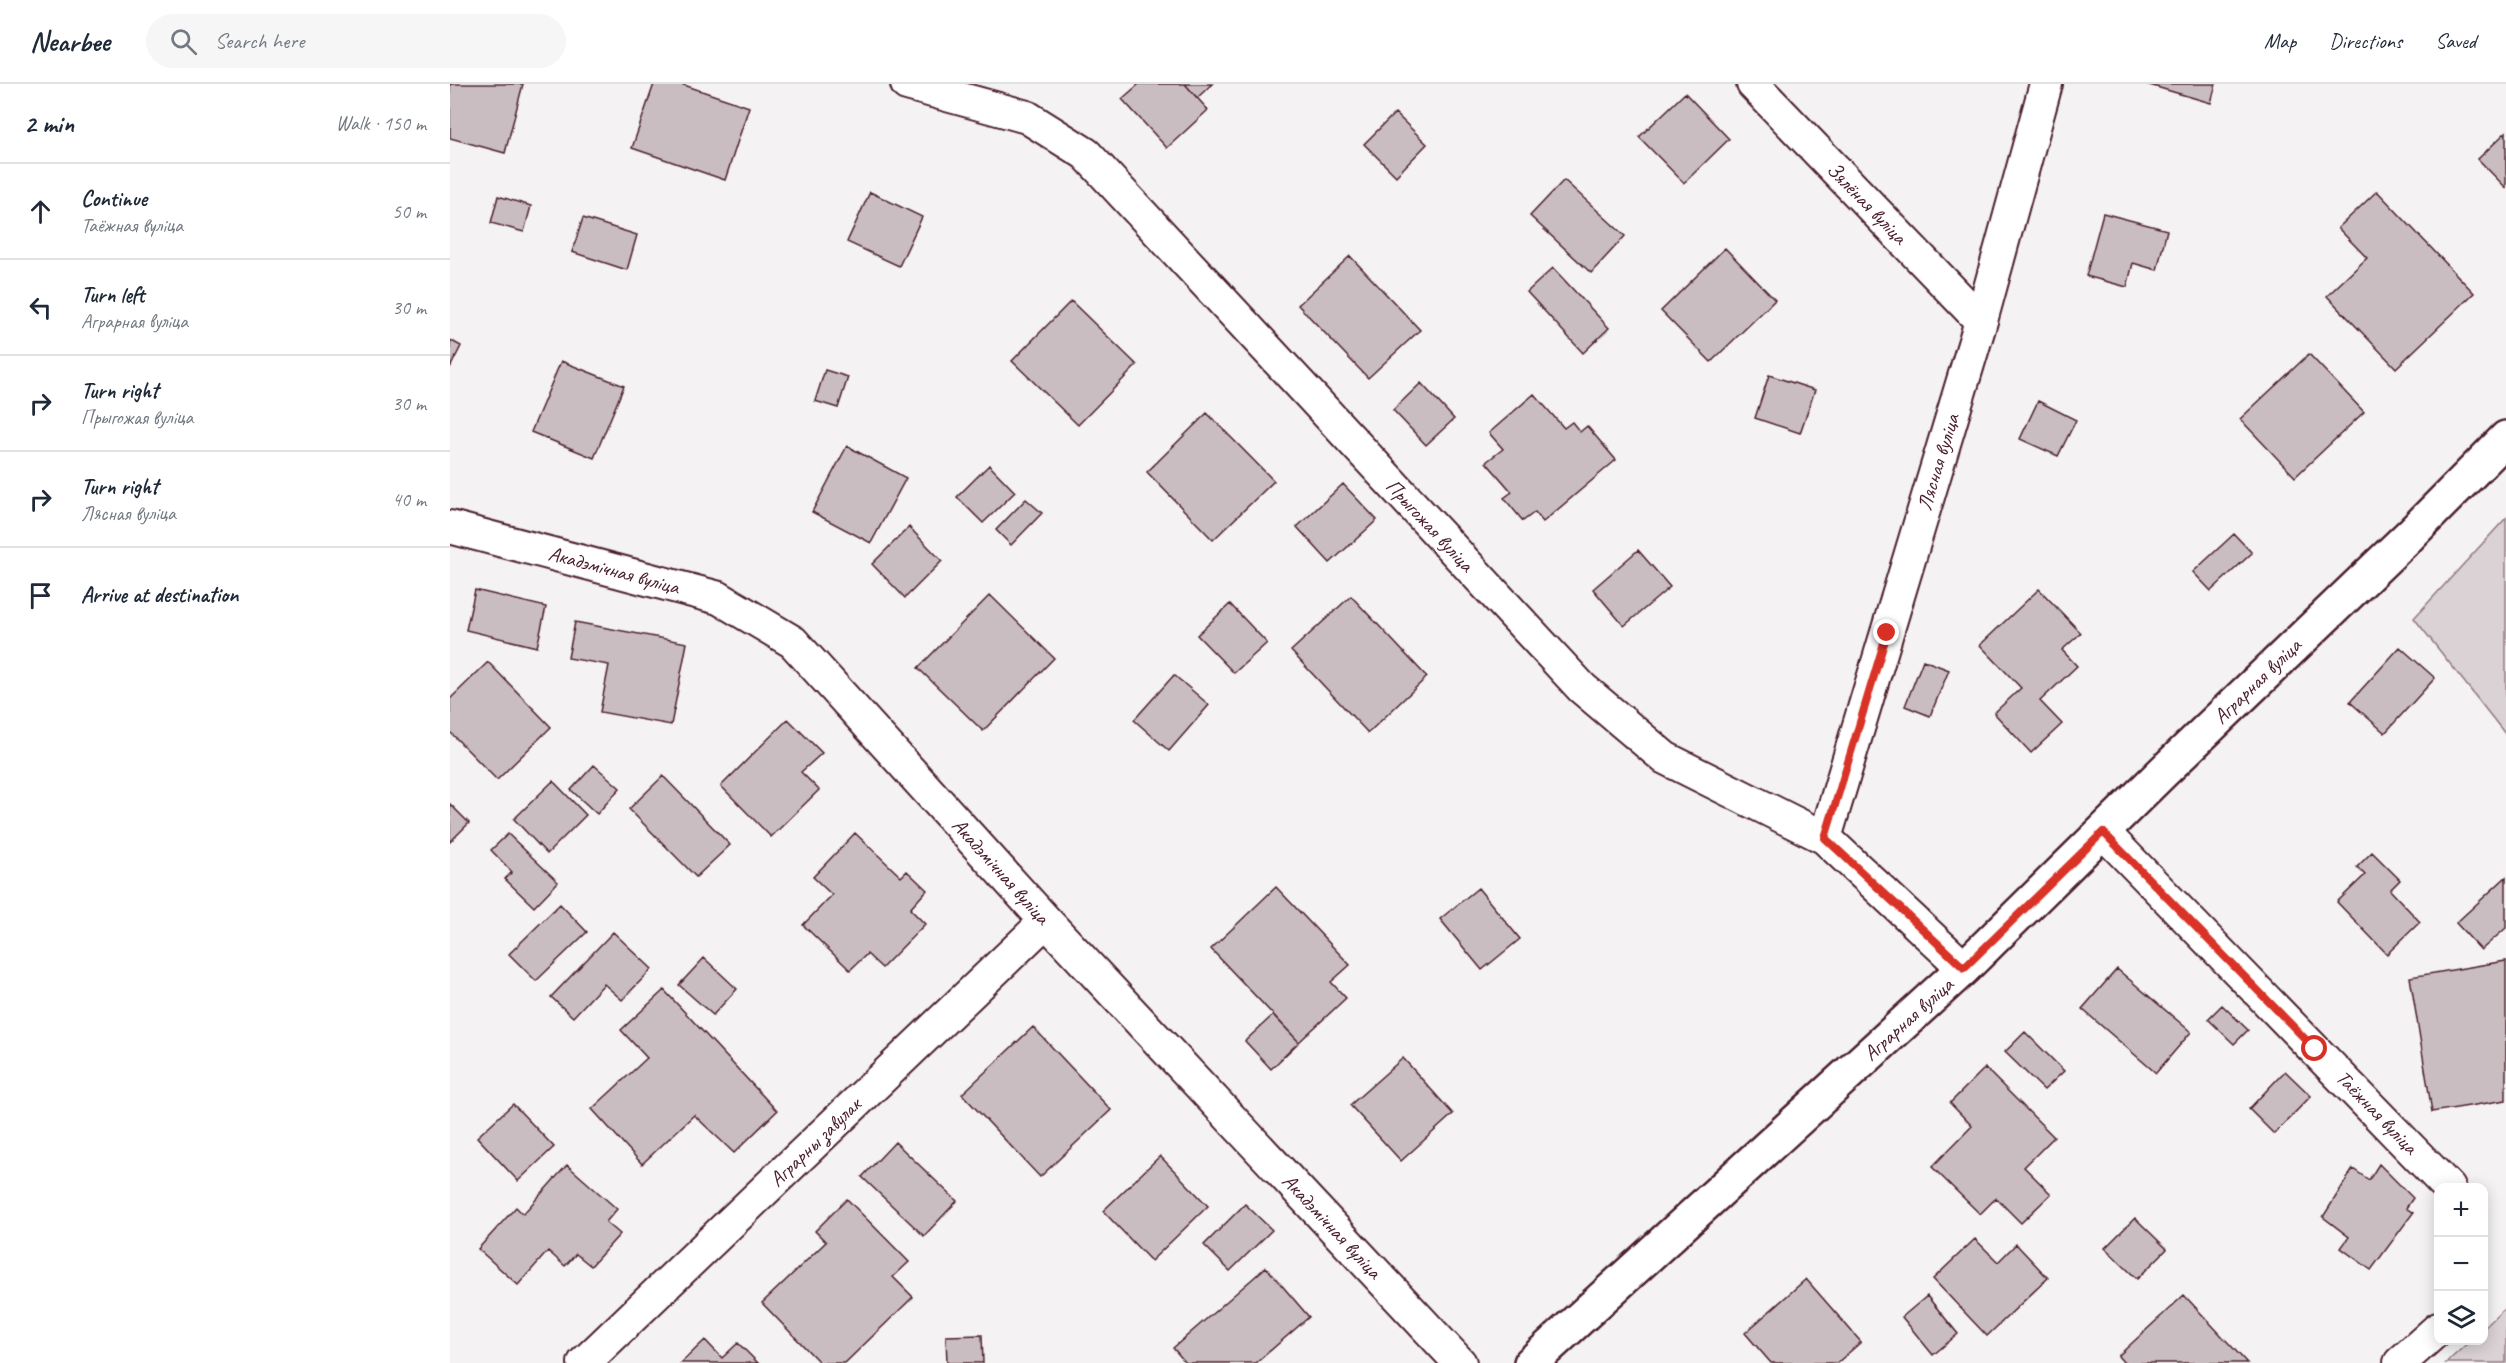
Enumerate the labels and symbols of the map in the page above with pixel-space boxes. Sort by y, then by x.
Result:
street label: Зялёная вуліца [1821,156,1914,251]
street label: Лясная вуліца [1911,409,1966,513]
street label: Прыгожая вуліца [1380,473,1481,578]
street label: Акадэмічная вуліца [546,540,684,600]
route end [1873,619,1899,645]
street label: Аграрная вуліца [2208,631,2308,729]
street label: Акадэмічная вуліца [946,812,1057,931]
street label: Аграрная вуліца [1858,971,1960,1066]
route start [2301,1035,2327,1061]
street label: Таёжная вуліца [2330,1064,2425,1161]
street label: Аграрны завулак [764,1090,869,1193]
street label: Акадэмічная вуліца [1277,1168,1389,1285]

